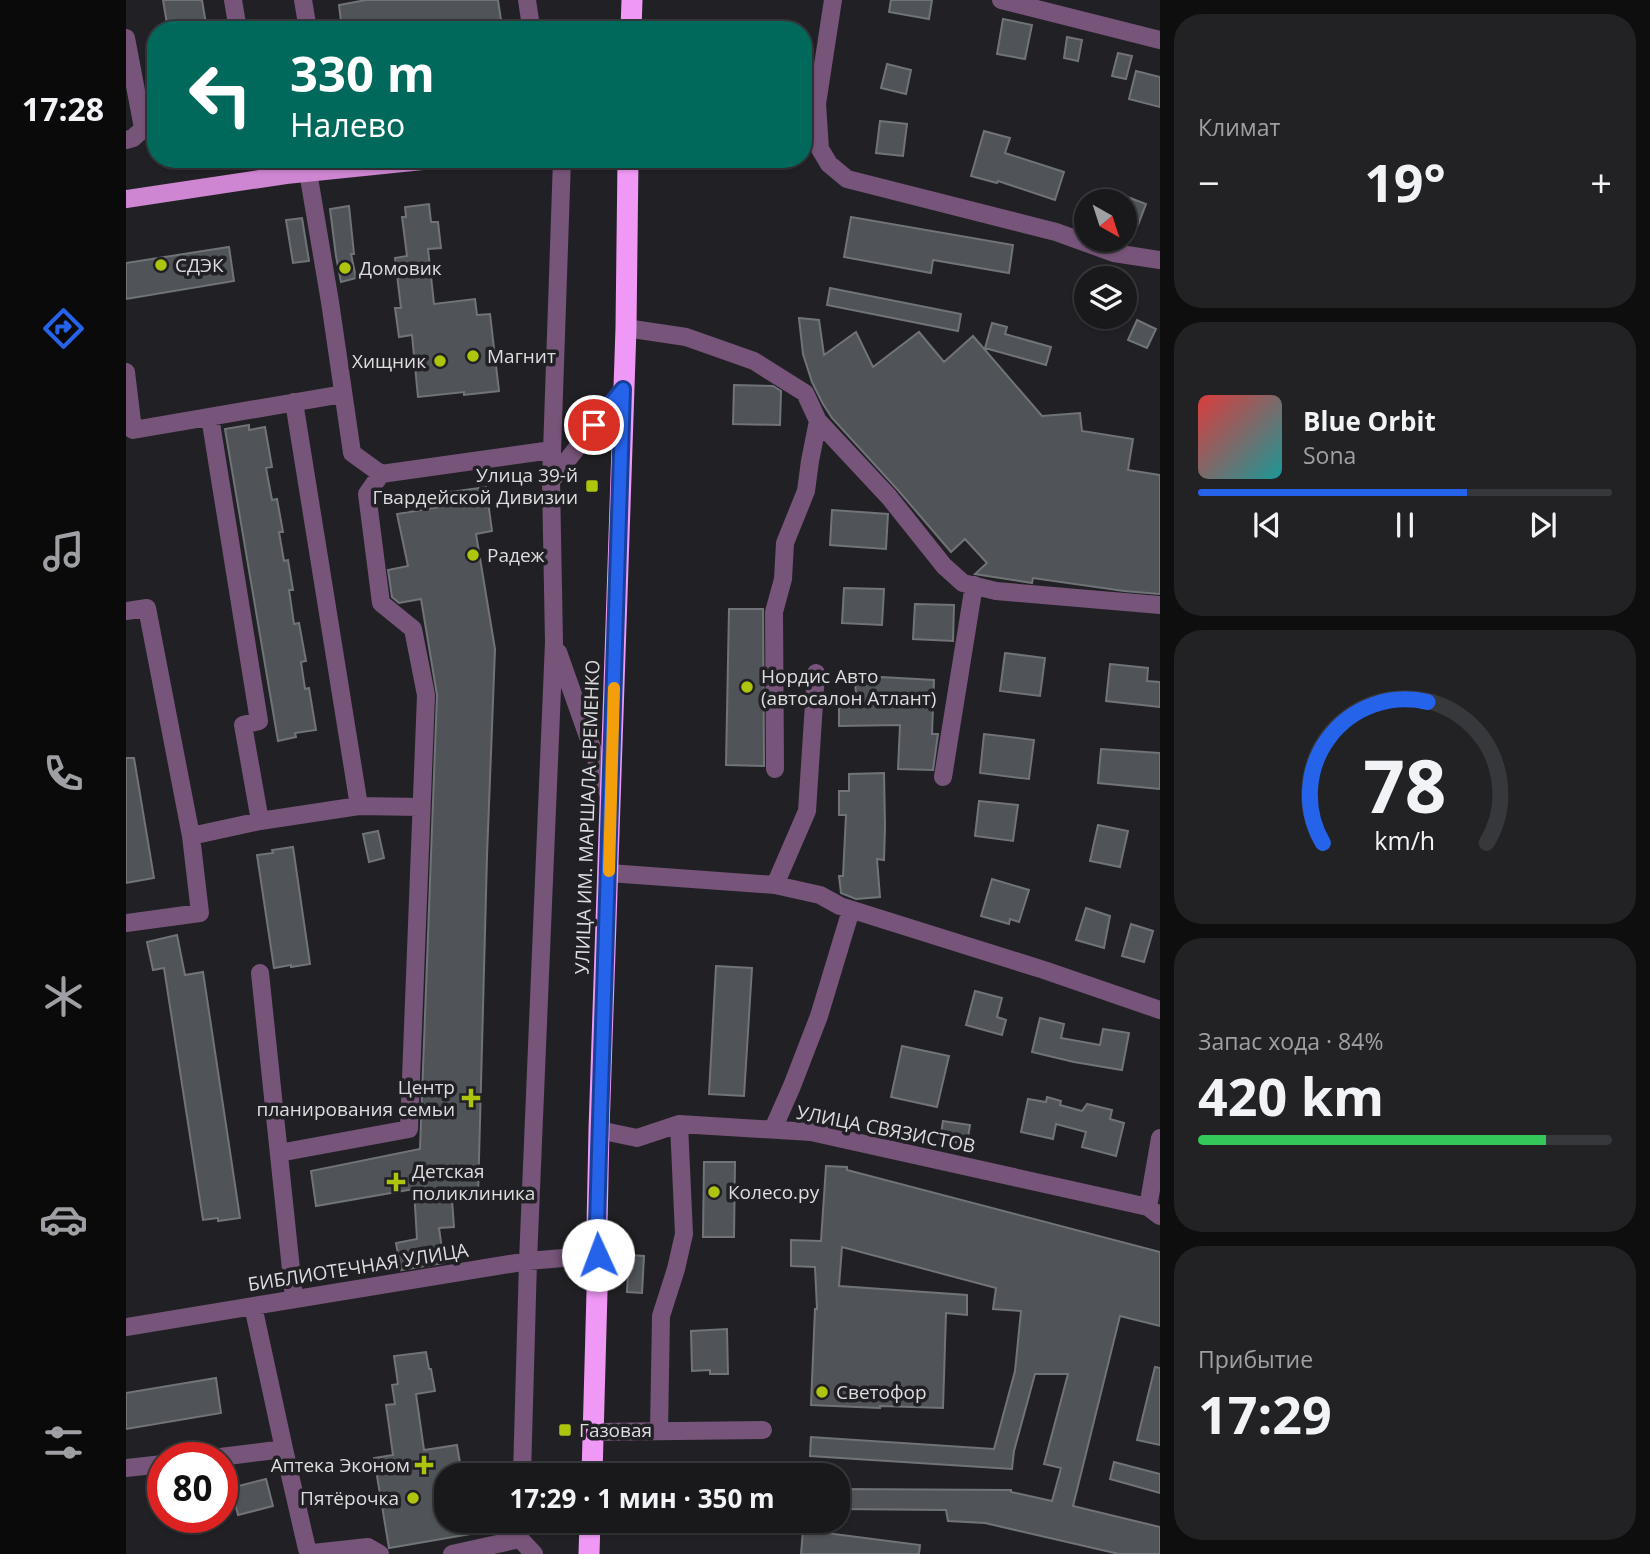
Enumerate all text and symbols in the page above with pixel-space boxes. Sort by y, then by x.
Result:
text: 330 m [290,40,435,106]
icon: left [175,49,266,140]
text: 17:28 [22,87,104,130]
text: Налево [290,103,405,146]
text: Климат [1198,111,1280,143]
text: 19° [1364,146,1446,217]
text: − [1198,156,1220,208]
text: + [1590,156,1612,208]
north arrow [1074,189,1138,252]
map controls [1074,189,1137,329]
place label: СДЭК [175,252,224,278]
place label: Домовик [359,255,442,281]
marker: СДЭК [153,257,169,273]
marker: Домовик [337,260,353,276]
button: layers [1074,266,1137,329]
icon: directions [39,304,88,353]
place label: Магнит [487,343,556,369]
place label: Хищник [352,348,426,374]
marker: Магнит [465,348,481,364]
marker: Хищник [432,353,448,369]
pin [564,395,624,455]
text: Blue Orbit [1303,403,1436,439]
icon: arrive [575,406,613,444]
text: Sona [1303,439,1356,471]
place label: Улица 39-й Гвардейской Дивизии [373,462,578,510]
marker: Улица 39-й Гвардейской Дивизии [584,478,600,494]
icon: previous [1248,506,1286,544]
icon: pause [1386,506,1424,544]
icon: next [1524,506,1562,544]
icon: music [39,527,88,576]
place label: Радеж [487,542,545,568]
marker: Радеж [465,547,481,563]
street label: УЛИЦА ИМ. МАРШАЛА ЕРЕМЕНКО [569,659,605,975]
place label: Нордис Авто (автосалон Атлант) [761,663,936,711]
marker: Нордис Авто (автосалон Атлант) [739,679,755,695]
text: 78 [1363,735,1447,834]
icon: phone [39,749,88,798]
text: km/h [1375,823,1435,857]
icon: climate [39,972,88,1021]
text: Запас хода · 84% [1198,1025,1383,1057]
text: 420 km [1198,1060,1384,1131]
place label: Центр планирования семьи [257,1074,455,1122]
marker: Центр планирования семьи [461,1088,481,1108]
street label: УЛИЦА СВЯЗИСТОВ [794,1099,978,1159]
place label: Детская поликлиника [412,1158,535,1206]
marker: Детская поликлиника [386,1172,406,1192]
place label: Колесо.ру [728,1179,820,1205]
marker: Колесо.ру [706,1184,722,1200]
icon: car [39,1195,88,1244]
position arrow [561,1218,635,1292]
street label: БИБЛИОТЕЧНАЯ УЛИЦА [246,1237,470,1297]
text: Прибытие [1198,1343,1313,1375]
text: 17:29 [1198,1378,1332,1449]
place label: Светофор [836,1379,927,1405]
marker: Светофор [814,1384,830,1400]
place label: Газовая [579,1417,652,1443]
icon: filters [39,1418,88,1467]
marker: Газовая [557,1422,573,1438]
speed limit sign: 80 [147,1442,238,1533]
place label: Аптека Эконом [271,1452,410,1478]
marker: Аптека Эконом [416,1457,432,1473]
text: 17:29 · 1 мин · 350 m [509,1480,775,1516]
place label: Пятёрочка [300,1485,399,1511]
marker: Пятёрочка [405,1490,421,1506]

